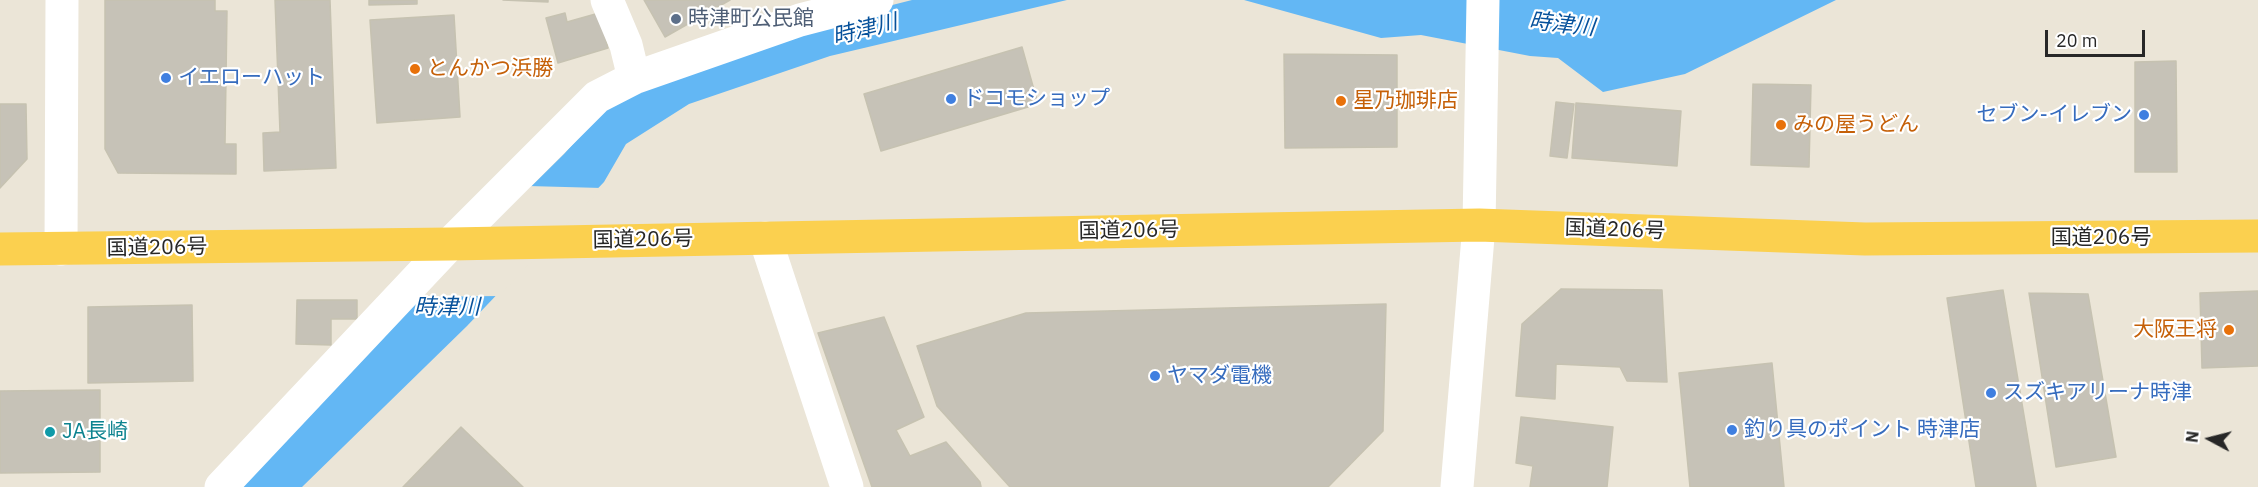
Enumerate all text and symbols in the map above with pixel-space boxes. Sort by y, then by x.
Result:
place label: 時津町公民館 [688,6,814,32]
water label: 時津川 [1528,8,1596,42]
water label: 時津川 [830,9,900,51]
marker: 時津町公民館 [669,12,683,26]
scale bar [2048,18,2148,56]
text: 20 m [2056,29,2098,52]
place label: とんかつ浜勝 [427,56,553,82]
marker: とんかつ浜勝 [408,62,422,76]
place label: イエローハット [178,65,325,91]
marker: イエローハット [159,71,173,85]
place label: ドコモショップ [963,86,1110,112]
place label: 星乃珈琲店 [1353,88,1458,114]
marker: ドコモショップ [944,92,958,106]
marker: 星乃珈琲店 [1334,94,1348,108]
place label: セブン-イレブン [1977,102,2132,128]
marker: セブン-イレブン [2137,108,2151,122]
place label: みの屋うどん [1793,112,1919,138]
marker: みの屋うどん [1774,118,1788,132]
street label: 国道206号 [1564,216,1666,244]
street label: 国道206号 [1078,218,1180,244]
street label: 国道206号 [2051,225,2151,251]
street label: 国道206号 [592,227,694,253]
street label: 国道206号 [106,235,208,261]
water label: 時津川 [414,295,480,321]
place label: 大阪王将 [2133,317,2217,343]
marker: 大阪王将 [2222,323,2236,337]
place label: ヤマダ電機 [1167,363,1272,389]
marker: ヤマダ電機 [1148,369,1162,383]
place label: スズキアリーナ時津 [2003,380,2192,406]
marker: スズキアリーナ時津 [1984,386,1998,400]
north arrow [2180,409,2240,469]
place label: 釣り具のポイント 時津店 [1744,417,1980,443]
place label: JA長崎 [62,419,128,445]
marker: 釣り具のポイント 時津店 [1725,423,1739,437]
marker: JA長崎 [43,425,57,439]
text: N [2182,430,2203,444]

